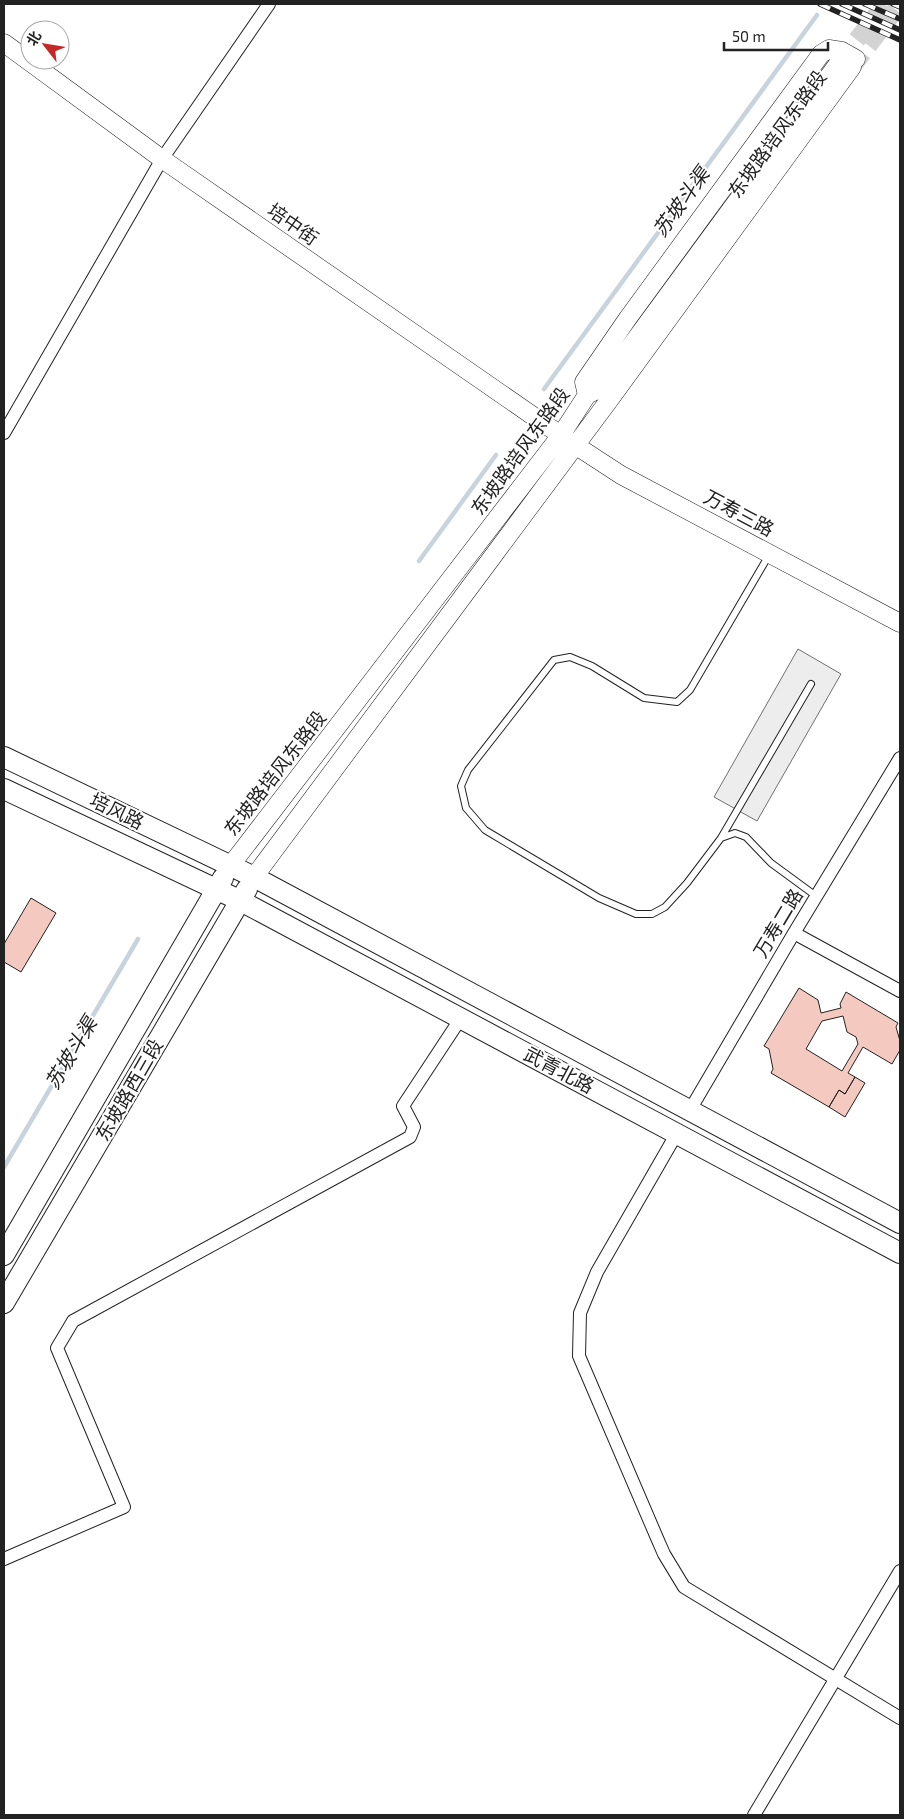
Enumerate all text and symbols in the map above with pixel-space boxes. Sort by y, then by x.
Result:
north arrow [20,20,70,70]
scale bar [724,20,828,52]
text: 50 m [732,27,766,45]
text: 北 [23,28,44,48]
street label: 东坡路培风东路段 [723,65,831,202]
water label: 苏坡斗渠 [647,160,715,241]
street label: 培中街 [263,198,323,249]
street label: 东坡路培风东路段 [466,382,574,519]
street label: 万寿三路 [700,485,778,541]
street label: 东坡路培风东路段 [219,706,330,840]
street label: 培风路 [87,788,148,833]
street label: 万寿二路 [748,884,807,961]
water label: 苏坡斗渠 [39,1009,103,1093]
street label: 东坡路西三段 [90,1035,167,1145]
street label: 武青北路 [520,1042,598,1098]

